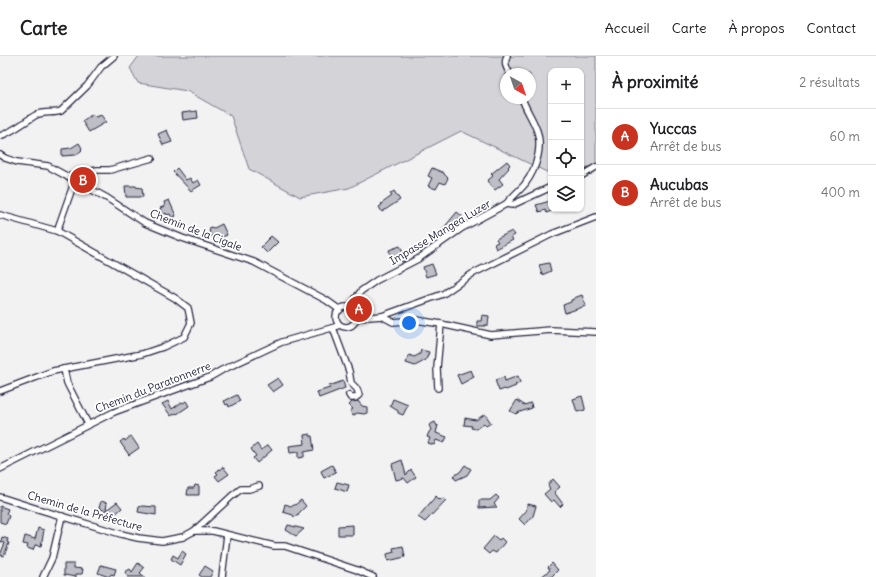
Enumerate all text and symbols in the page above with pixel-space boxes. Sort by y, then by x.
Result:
text: Carte [20,16,67,40]
text: Accueil [605,19,650,37]
text: Carte [672,19,707,37]
text: À propos [729,19,785,37]
text: Contact [807,19,856,37]
north arrow [500,68,536,104]
map controls [548,68,584,212]
button: + [548,68,584,104]
text: À proximité [612,71,698,93]
text: 2 résultats [799,74,860,91]
button: − [548,104,584,140]
text: Yuccas [650,119,697,138]
text: A [621,128,629,145]
text: 60 m [829,128,860,145]
text: Arrêt de bus [650,138,721,155]
button: locate [548,140,584,176]
pin: B [70,165,96,195]
text: Aucubas [650,175,708,194]
button: layers [548,176,584,212]
text: B [621,184,629,201]
text: 400 m [821,184,860,201]
text: Arrêt de bus [650,194,721,211]
street label: Impasse Mangea Luzer [387,196,494,268]
street label: Chemin de la Cigale [148,206,244,254]
pin: A [346,294,372,324]
your location [399,313,419,333]
street label: Chemin du Paratonnerre [93,358,213,415]
street label: Chemin de la Préfecture [26,488,144,534]

